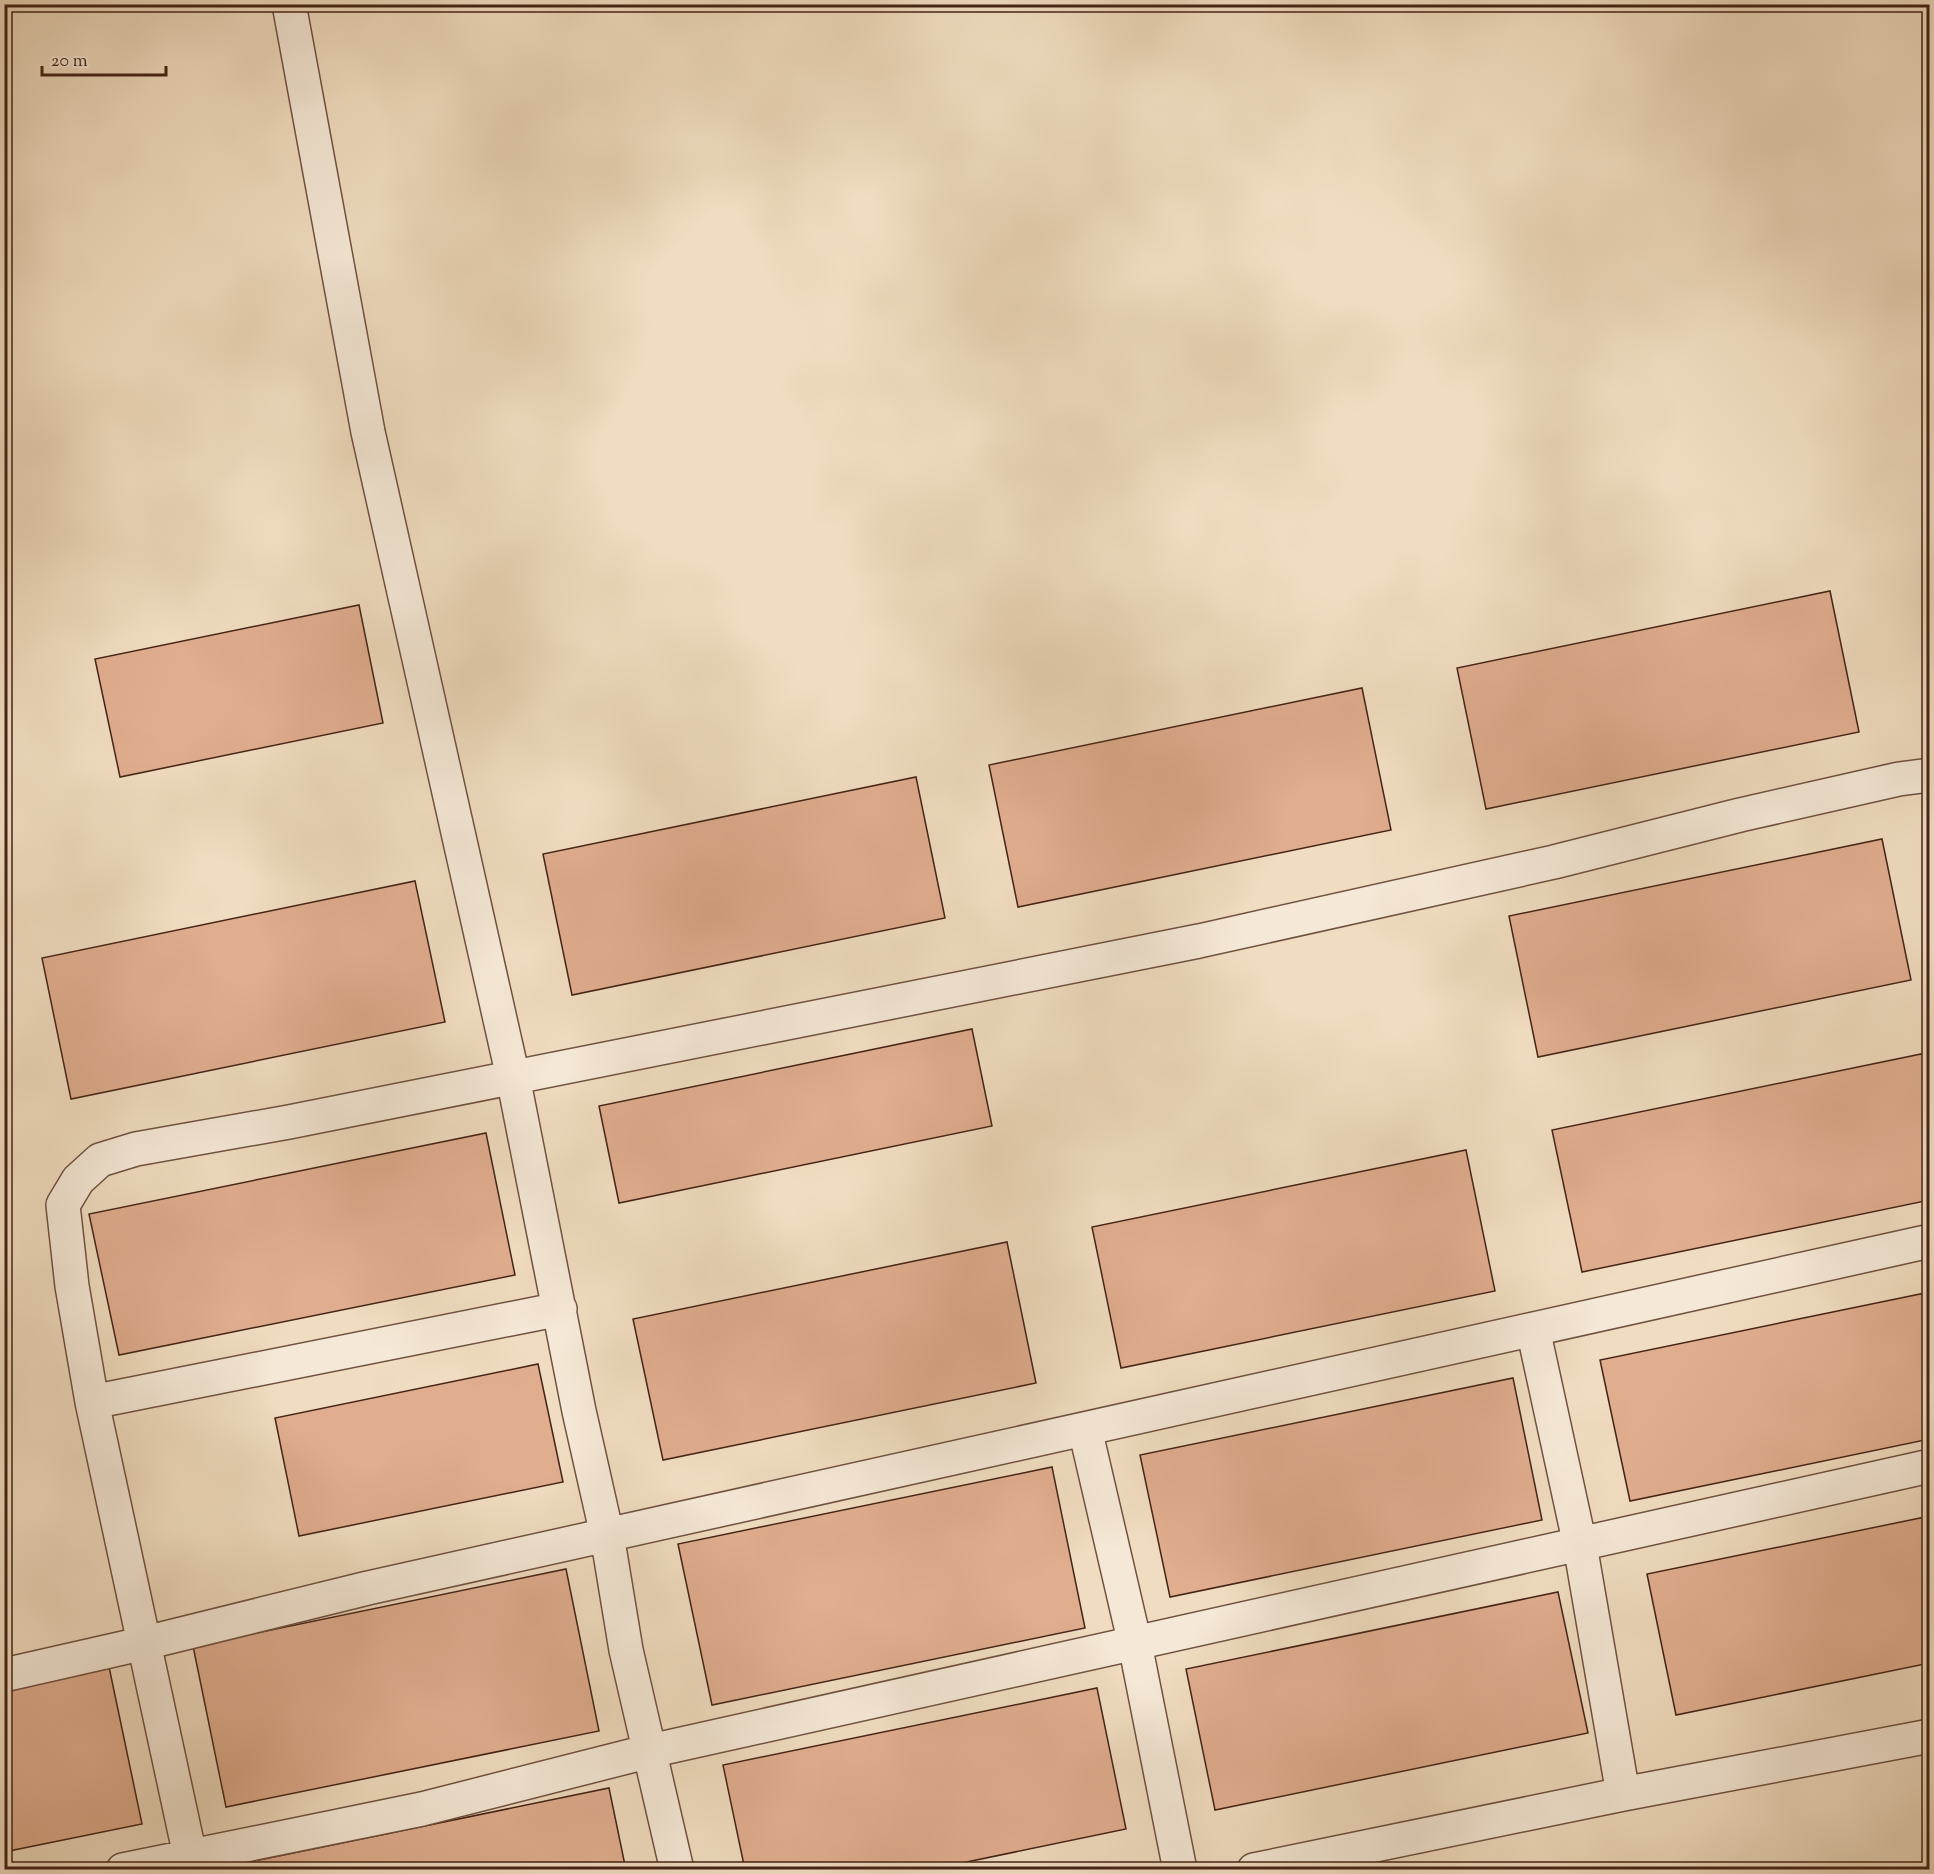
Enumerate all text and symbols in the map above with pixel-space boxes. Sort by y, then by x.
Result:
scale bar [42,39,166,77]
text: 20 m [51,49,88,75]

